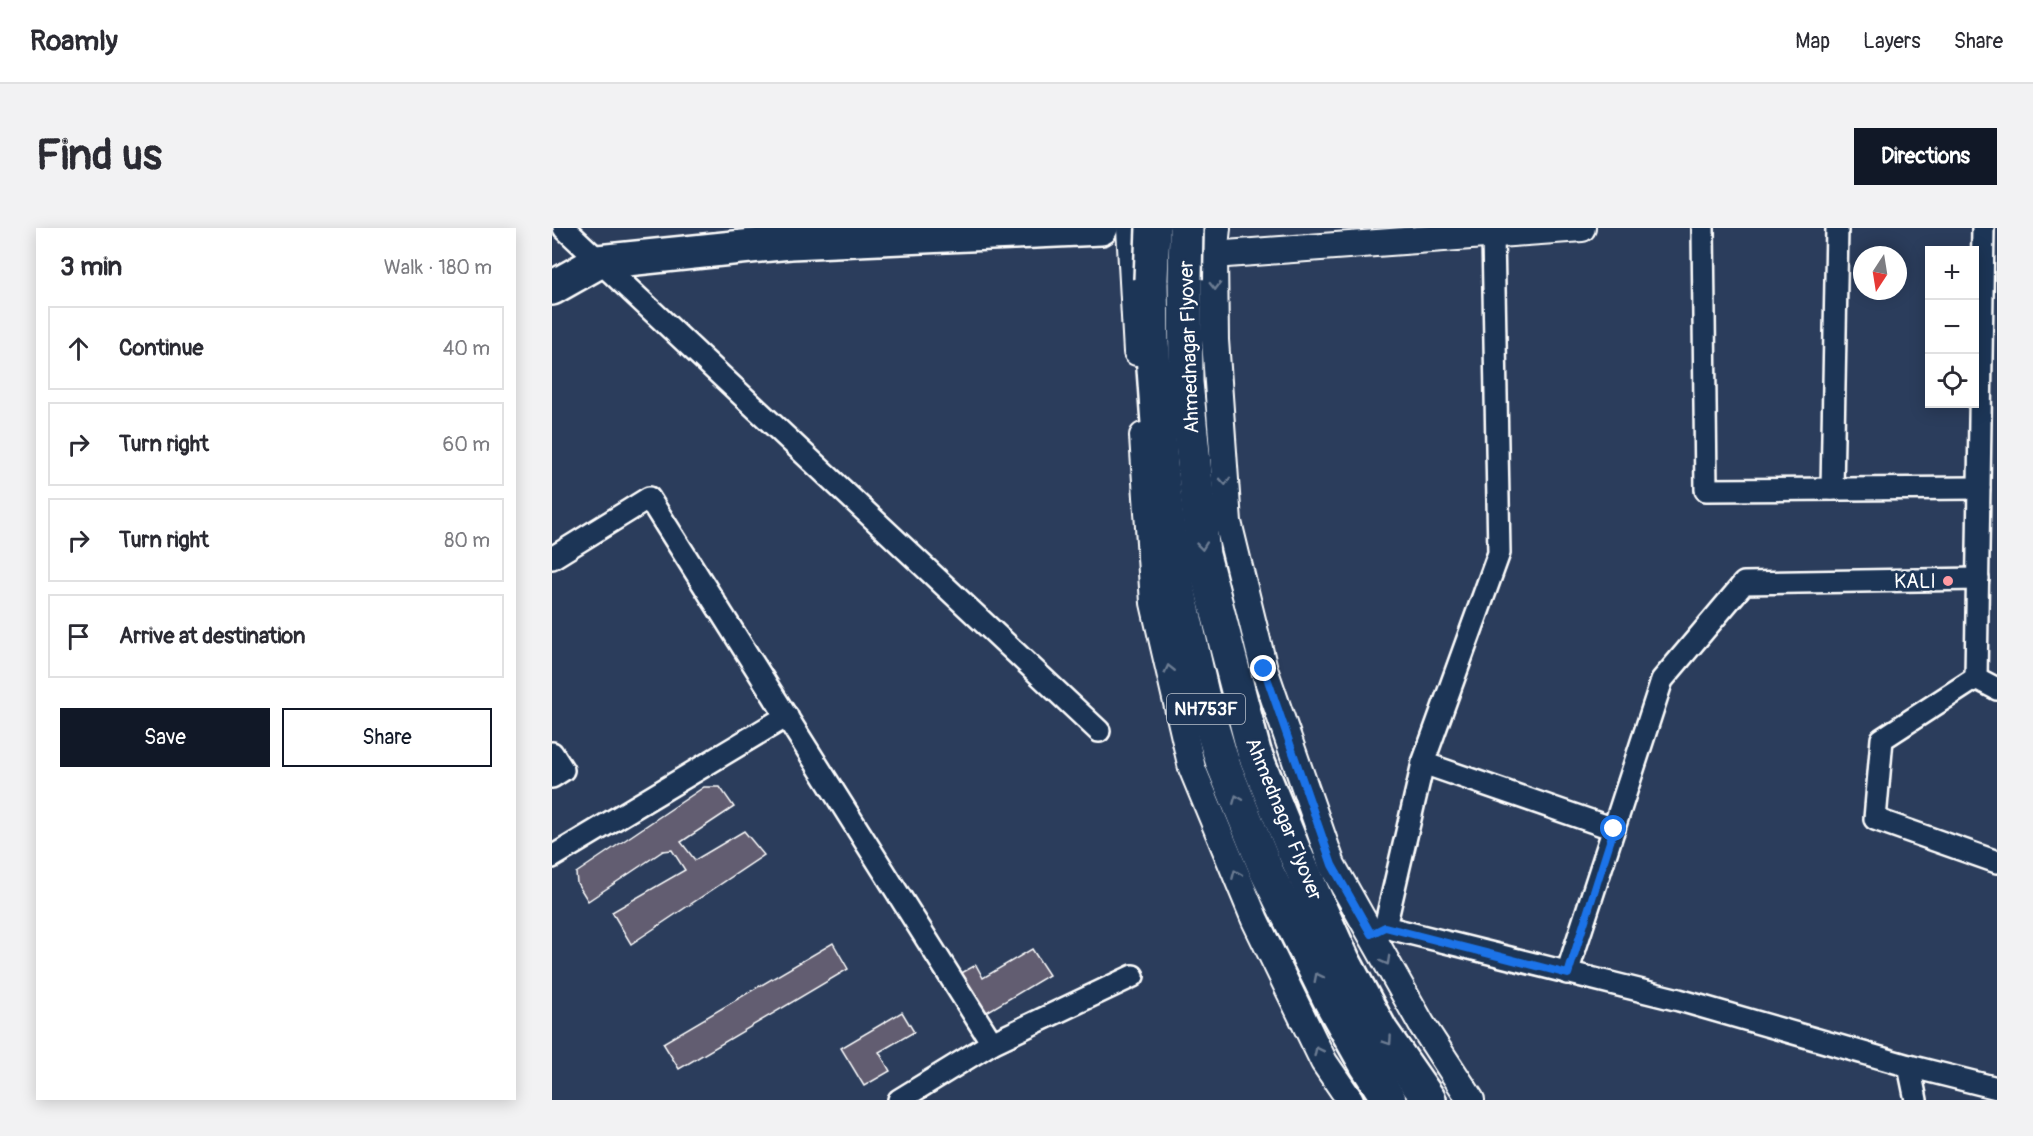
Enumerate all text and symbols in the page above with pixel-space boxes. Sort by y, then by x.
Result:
text: Roamly [30,24,118,59]
text: Map [1795,28,1830,55]
text: Layers [1863,28,1921,55]
text: Share [1954,28,2003,55]
button: Directions [1854,128,1997,185]
text: Find us [36,130,162,182]
north arrow [1853,246,1907,300]
map controls [1925,246,1979,408]
button: + [1925,246,1979,300]
text: 3 min [60,251,122,283]
text: Walk · 180 m [384,255,492,280]
street label: Ahmednagar Flyover [1173,260,1205,434]
one-way arrow [1209,282,1221,291]
button: − [1925,300,1979,354]
icon: ahead [62,332,95,365]
text: Continue [119,334,203,362]
text: 40 m [443,336,490,361]
button: locate [1925,354,1979,408]
icon: right [62,428,95,461]
text: Turn right [119,430,209,458]
text: 60 m [443,432,490,457]
one-way arrow [1218,477,1231,486]
icon: right [62,524,95,557]
text: Turn right [119,526,209,554]
text: 80 m [444,528,490,553]
one-way arrow [1195,542,1208,551]
place label: KALI [1894,569,1936,594]
marker: KALI [1941,574,1955,588]
icon: arrive [62,620,95,653]
text: Arrive at destination [119,622,305,650]
route end [1250,655,1276,681]
one-way arrow [1164,665,1177,675]
road number: NH753F [1167,694,1245,724]
button: Save [60,708,270,767]
button: Share [282,708,492,767]
street label: Ahmednagar Flyover [1240,734,1328,904]
one-way arrow [1232,795,1244,806]
route start [1600,815,1626,841]
one-way arrow [1231,869,1243,880]
one-way arrow [1379,955,1390,965]
one-way arrow [1314,972,1326,983]
one-way arrow [1381,1034,1392,1045]
one-way arrow [1314,1046,1326,1057]

